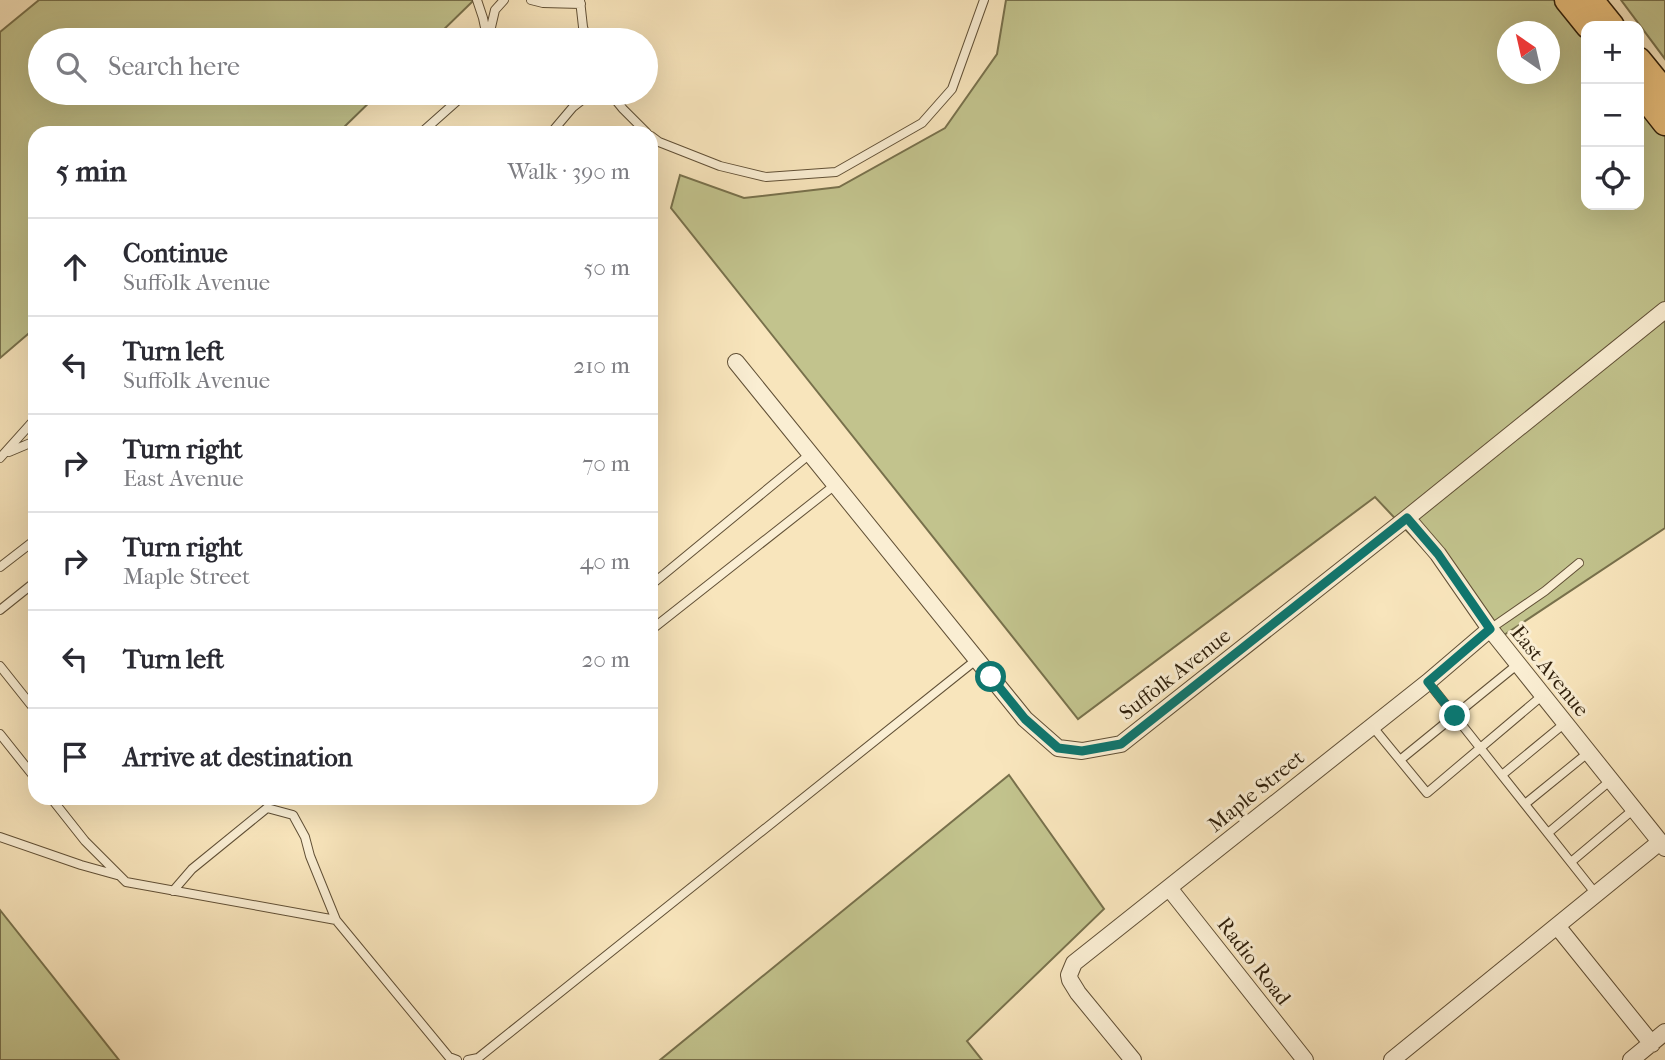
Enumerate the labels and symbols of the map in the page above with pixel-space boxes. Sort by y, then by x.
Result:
north arrow [1497,21,1560,84]
street label: East Avenue [1506,621,1594,721]
street label: Suffolk Avenue [1115,623,1235,725]
route start [975,661,1006,692]
route end [1439,700,1470,731]
street label: Maple Street [1203,745,1309,837]
street label: Radio Road [1212,912,1296,1010]

